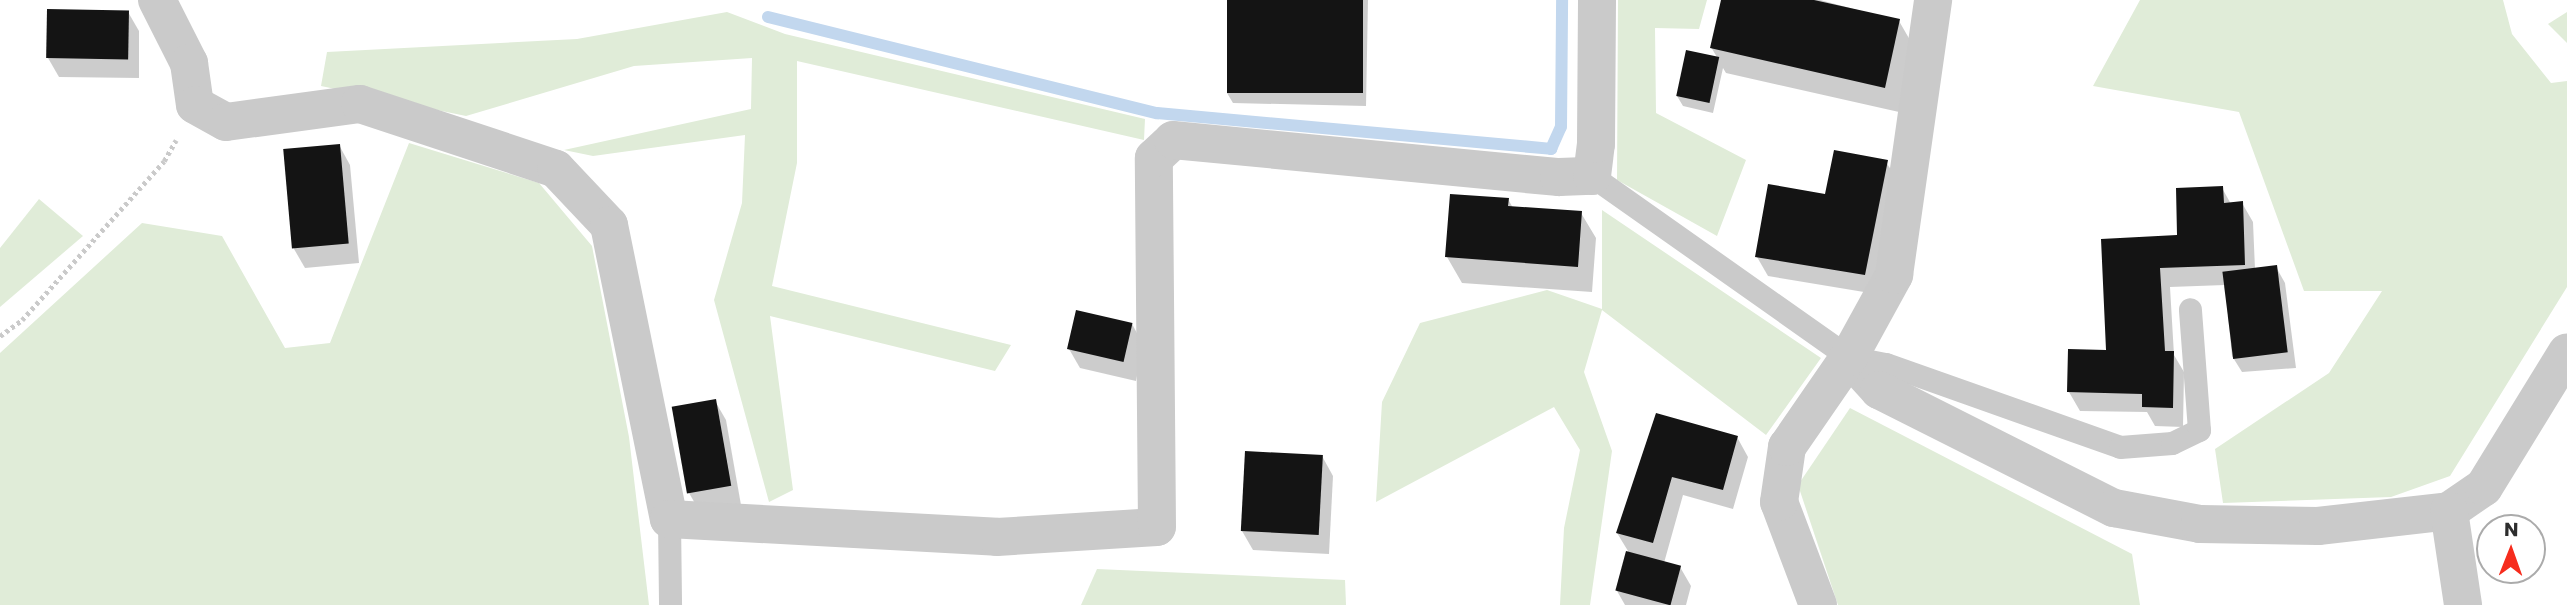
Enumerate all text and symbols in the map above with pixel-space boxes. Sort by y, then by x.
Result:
north arrow [2476,514,2546,584]
text: N [2504,516,2519,543]

